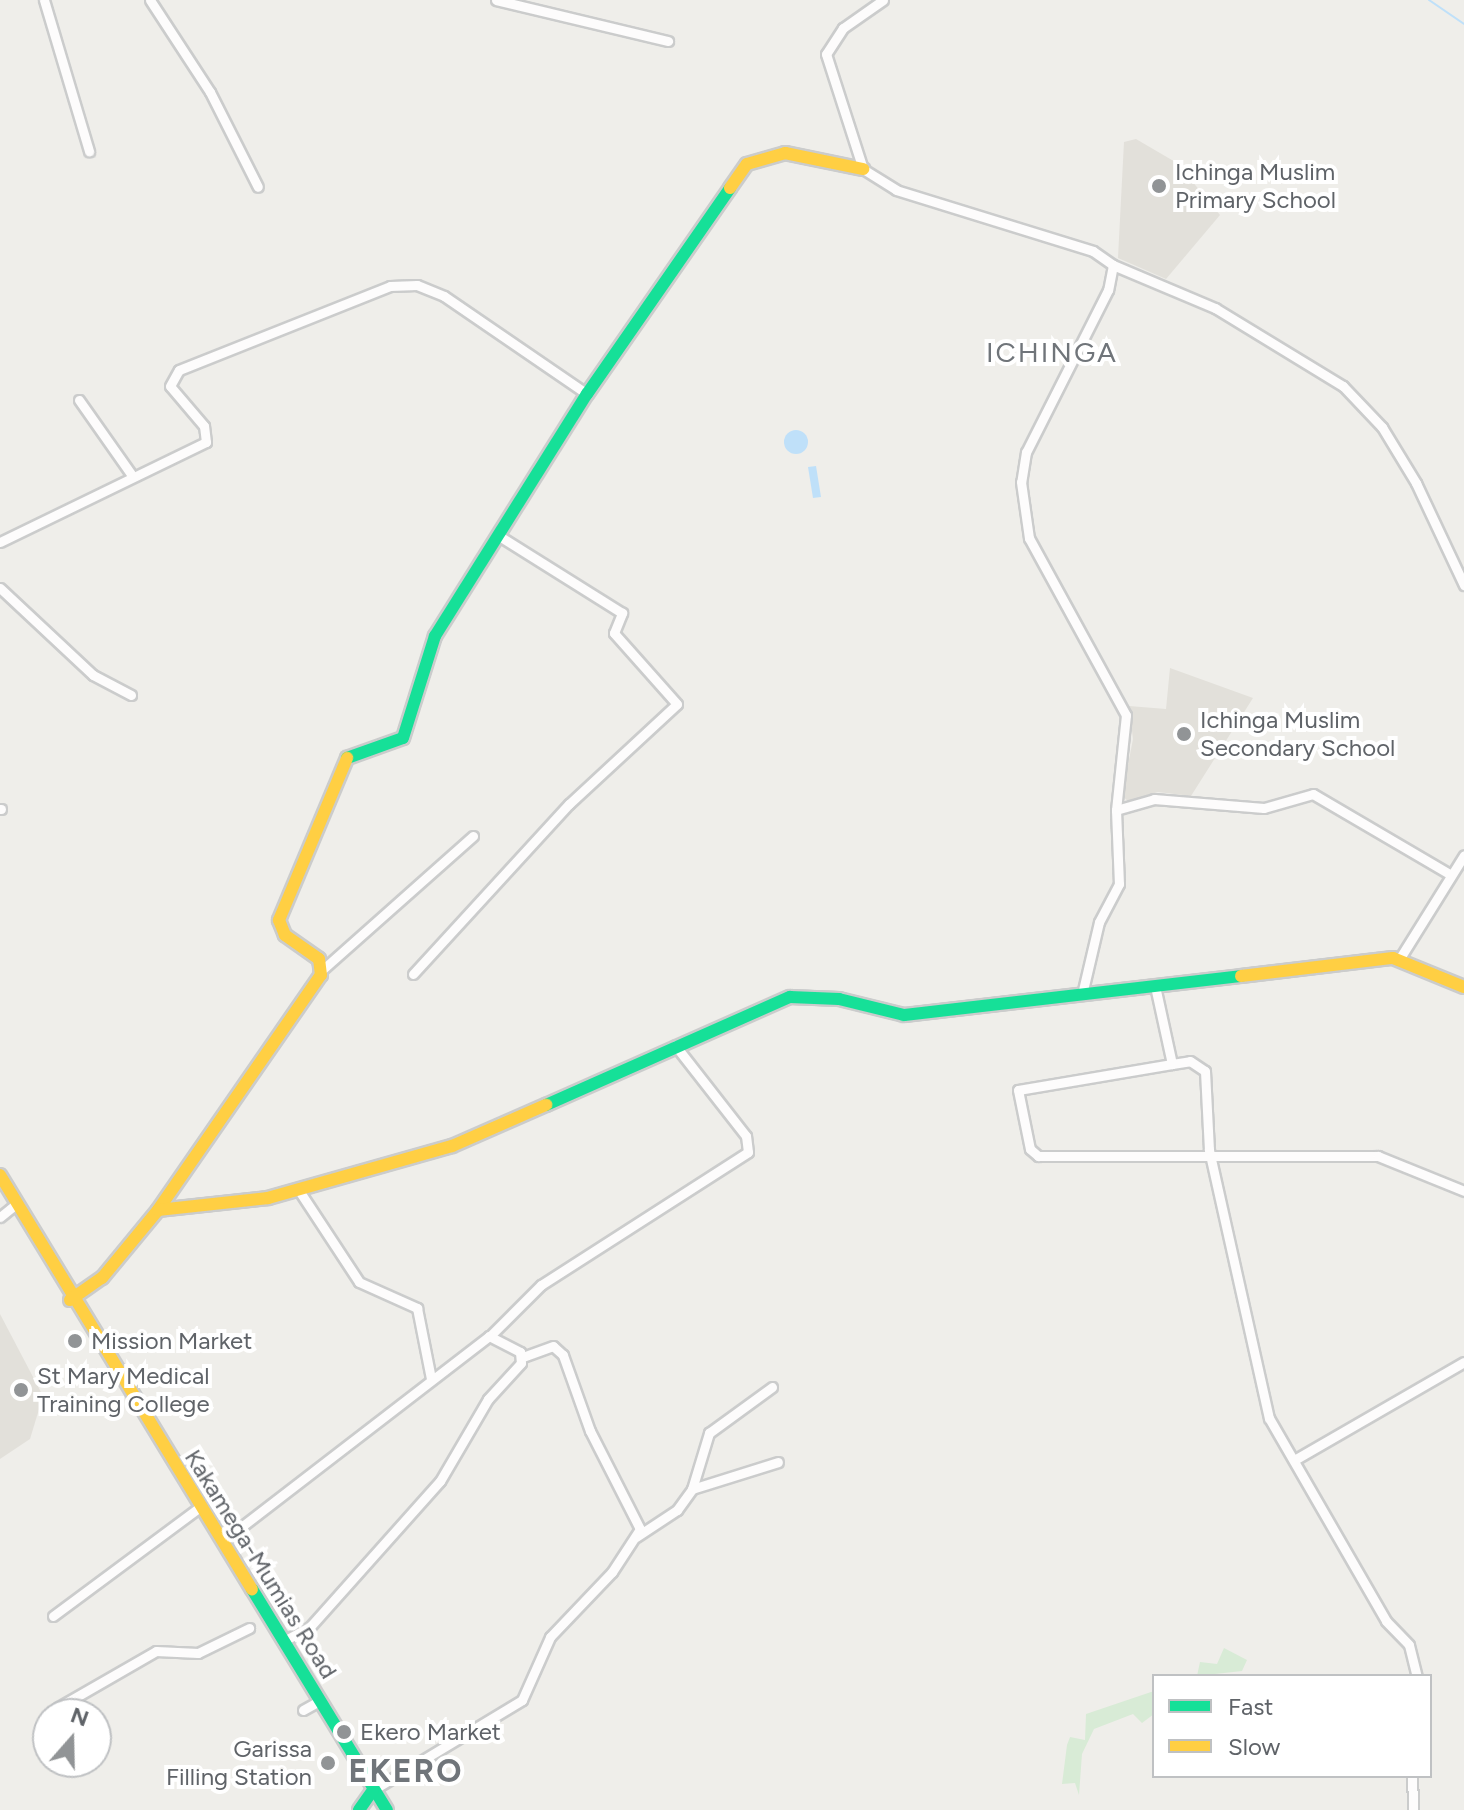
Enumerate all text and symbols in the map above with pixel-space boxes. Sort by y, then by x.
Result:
place label: Ichinga Muslim Primary School [1175,158,1336,214]
marker: Ichinga Muslim Primary School [1150,177,1168,195]
district label: ICHINGA [986,335,1118,369]
place label: Ichinga Muslim Secondary School [1200,706,1395,762]
marker: Ichinga Muslim Secondary School [1175,725,1193,743]
place label: Mission Market [91,1327,252,1355]
marker: Mission Market [66,1332,84,1350]
place label: St Mary Medical Training College [37,1362,209,1418]
marker: St Mary Medical Training College [12,1381,30,1399]
street label: Kakamega-Mumias Road [179,1444,343,1684]
legend [1152,1674,1432,1778]
text: Fast [1228,1692,1273,1721]
north arrow [32,1698,112,1778]
text: N [67,1701,92,1732]
place label: Ekero Market [360,1718,501,1746]
marker: Ekero Market [335,1723,353,1741]
text: Slow [1228,1732,1280,1761]
place label: Garissa Filling Station [166,1735,312,1791]
district label: EKERO [349,1752,463,1790]
marker: Garissa Filling Station [319,1754,337,1772]

